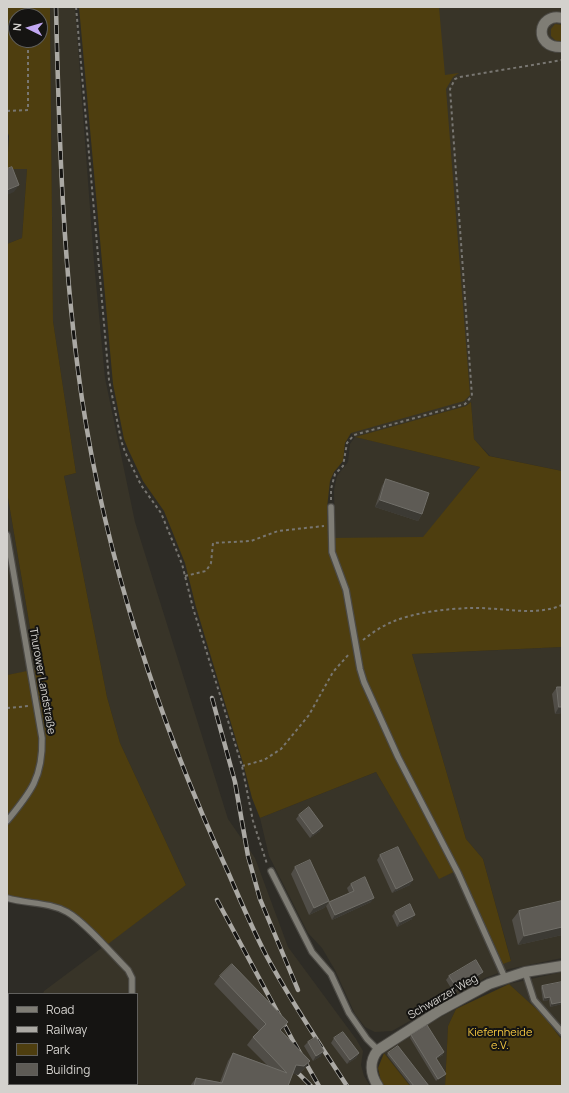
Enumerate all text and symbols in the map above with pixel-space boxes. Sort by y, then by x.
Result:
north arrow [8,8,48,48]
text: N [9,22,24,32]
street label: Thurower Landstraße [26,626,58,736]
street label: Schwarzer Weg [406,972,480,1022]
legend [8,993,138,1085]
text: Road [46,1001,74,1018]
text: Railway [46,1021,87,1038]
park label: Kiefernheide e.V. [468,1026,532,1052]
text: Park [46,1041,70,1058]
text: Building [46,1061,90,1078]

